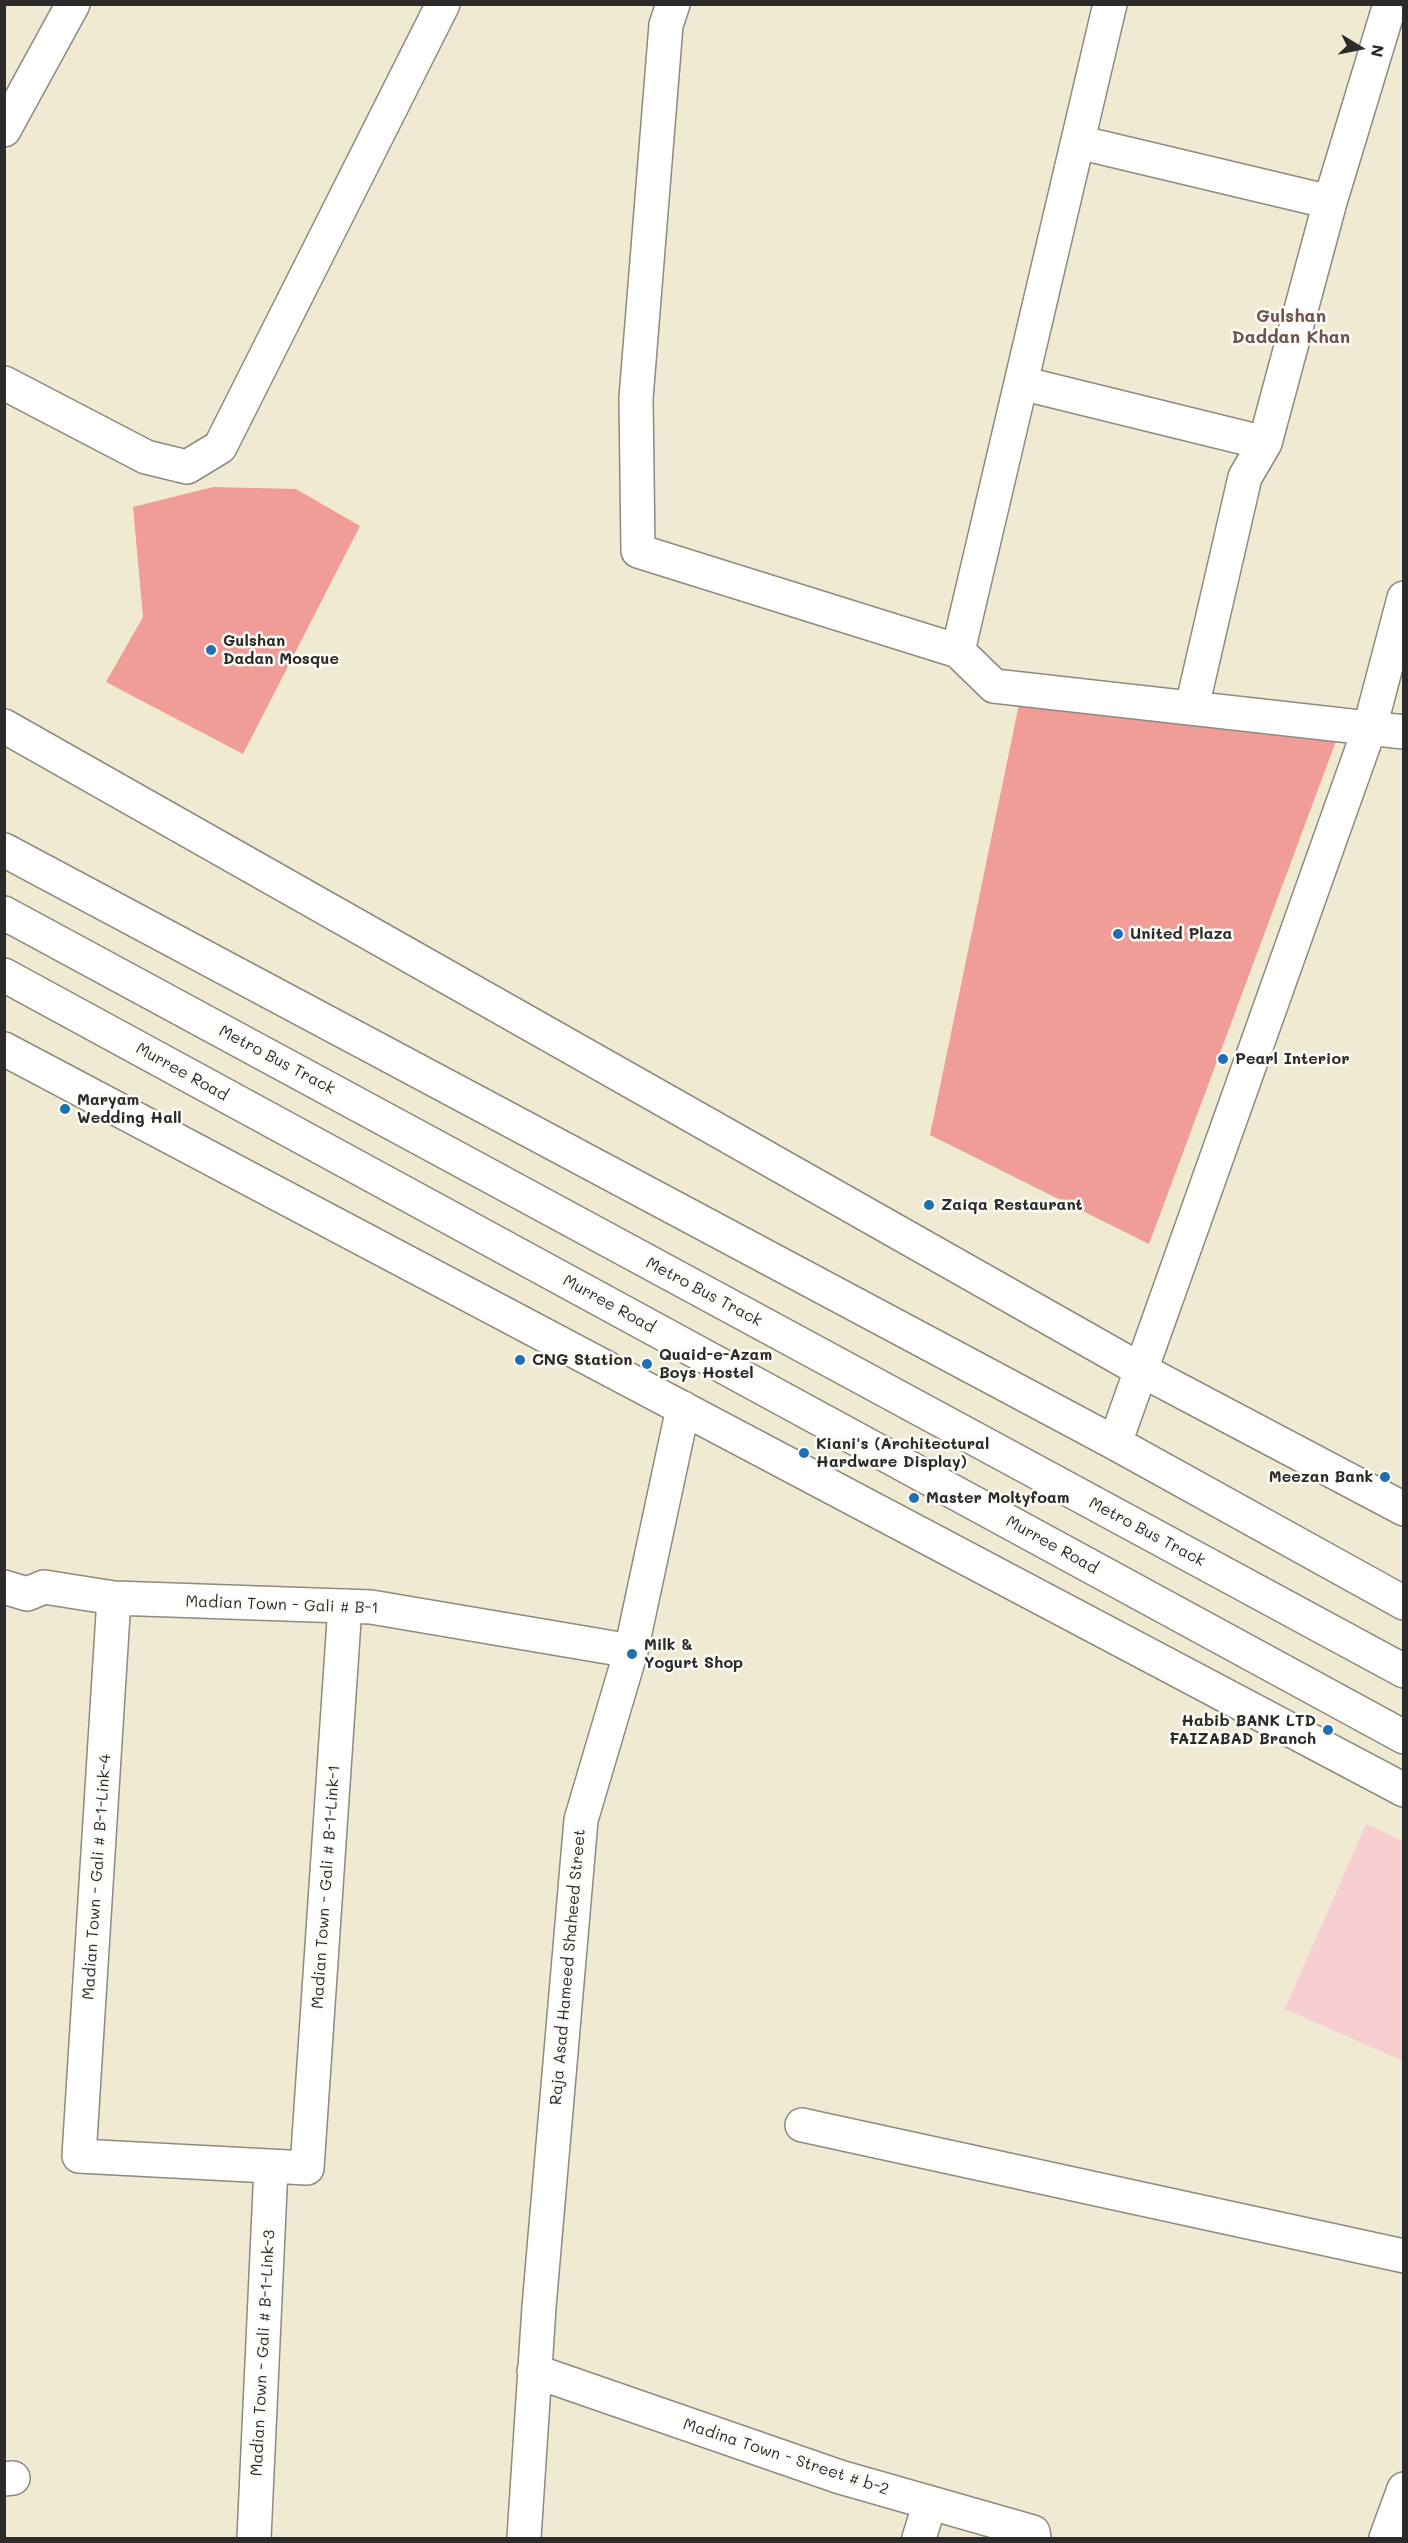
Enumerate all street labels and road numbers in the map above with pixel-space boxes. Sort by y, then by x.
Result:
street label: Metro Bus Track [216,1021,338,1099]
street label: Murree Road [133,1039,231,1105]
street label: Metro Bus Track [643,1253,765,1331]
street label: Murree Road [560,1271,658,1337]
street label: Metro Bus Track [1086,1493,1208,1571]
street label: Murree Road [1003,1512,1101,1578]
street label: Madian Town - Gali # B-1 [185,1592,379,1618]
street label: Madian Town - Gali # B-1-Link-4 [79,1753,115,2001]
street label: Madian Town - Gali # B-1-Link-1 [308,1764,344,2010]
street label: Raja Asad Hameed Shaheed Street [546,1828,590,2106]
street label: Madian Town - Gali # B-1-Link-3 [247,2229,279,2477]
street label: Madina Town - Street # b-2 [681,2415,891,2499]

